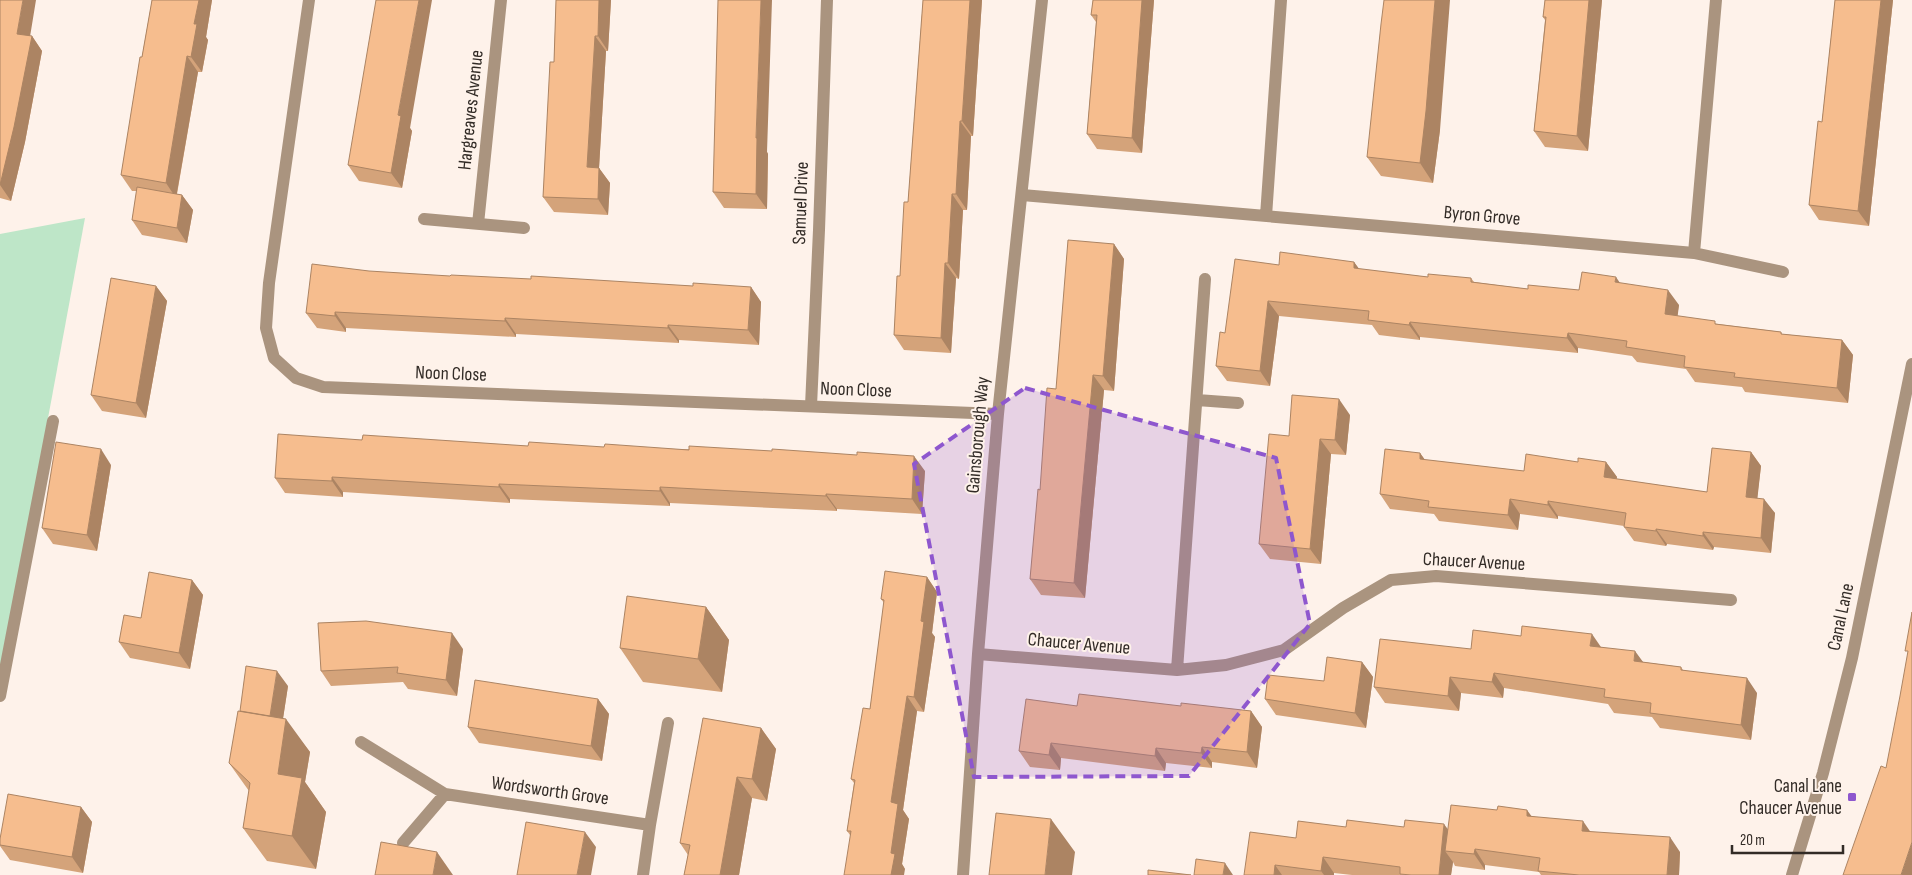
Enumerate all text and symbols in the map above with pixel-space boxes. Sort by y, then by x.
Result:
street label: Hargreaves Avenue [453,49,489,171]
street label: Samuel Drive [788,161,814,245]
street label: Byron Grove [1443,201,1521,231]
street label: Noon Close [415,361,487,387]
street label: Gainsborough Way [961,375,995,494]
street label: Noon Close [820,377,892,403]
street label: Chaucer Avenue [1422,548,1526,576]
street label: Canal Lane [1823,581,1859,653]
street label: Chaucer Avenue [1027,628,1131,660]
street label: Wordsworth Grove [490,771,610,811]
place label: Canal Lane Chaucer Avenue [1739,775,1842,820]
marker: Canal Lane Chaucer Avenue [1846,791,1858,803]
scale bar [1732,822,1843,854]
text: 20 m [1740,831,1765,850]

